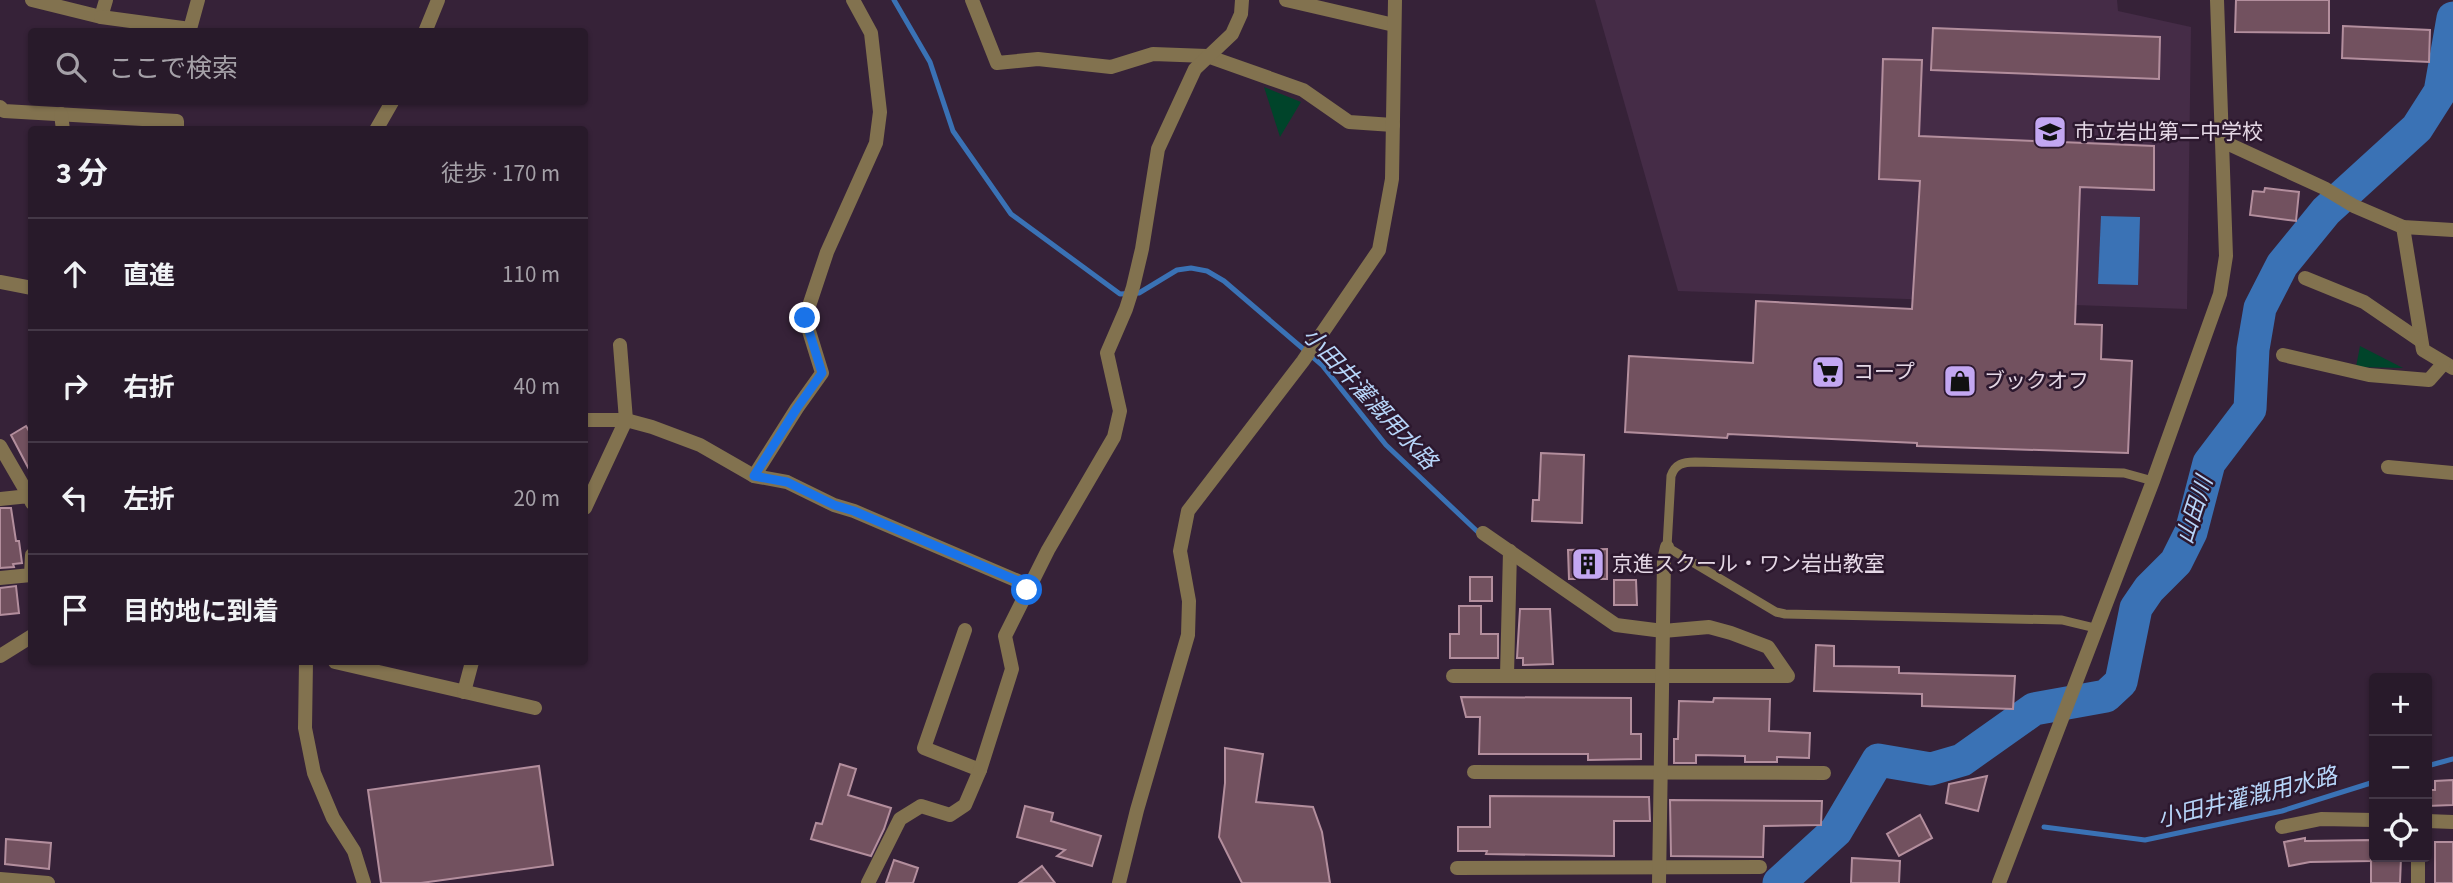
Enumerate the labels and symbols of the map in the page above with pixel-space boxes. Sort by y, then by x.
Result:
school or university icon: 市立岩出第二中学校 [2031,113,2069,151]
place label: 市立岩出第二中学校 [2074,117,2263,147]
route end [789,302,820,333]
water label: 小田井灌漑用水路 [1295,320,1446,478]
supermarket icon: コープ [1809,353,1847,391]
place label: コープ [1853,357,1915,387]
shop icon: ブックオフ [1941,362,1979,400]
place label: ブックオフ [1984,366,2089,396]
water label: 山田川 [2168,469,2222,548]
building icon: 京進スクール・ワン岩出教室 [1569,545,1607,583]
place label: 京進スクール・ワン岩出教室 [1612,549,1885,579]
route start [1011,574,1042,605]
water label: 小田井灌漑用水路 [2154,759,2342,836]

